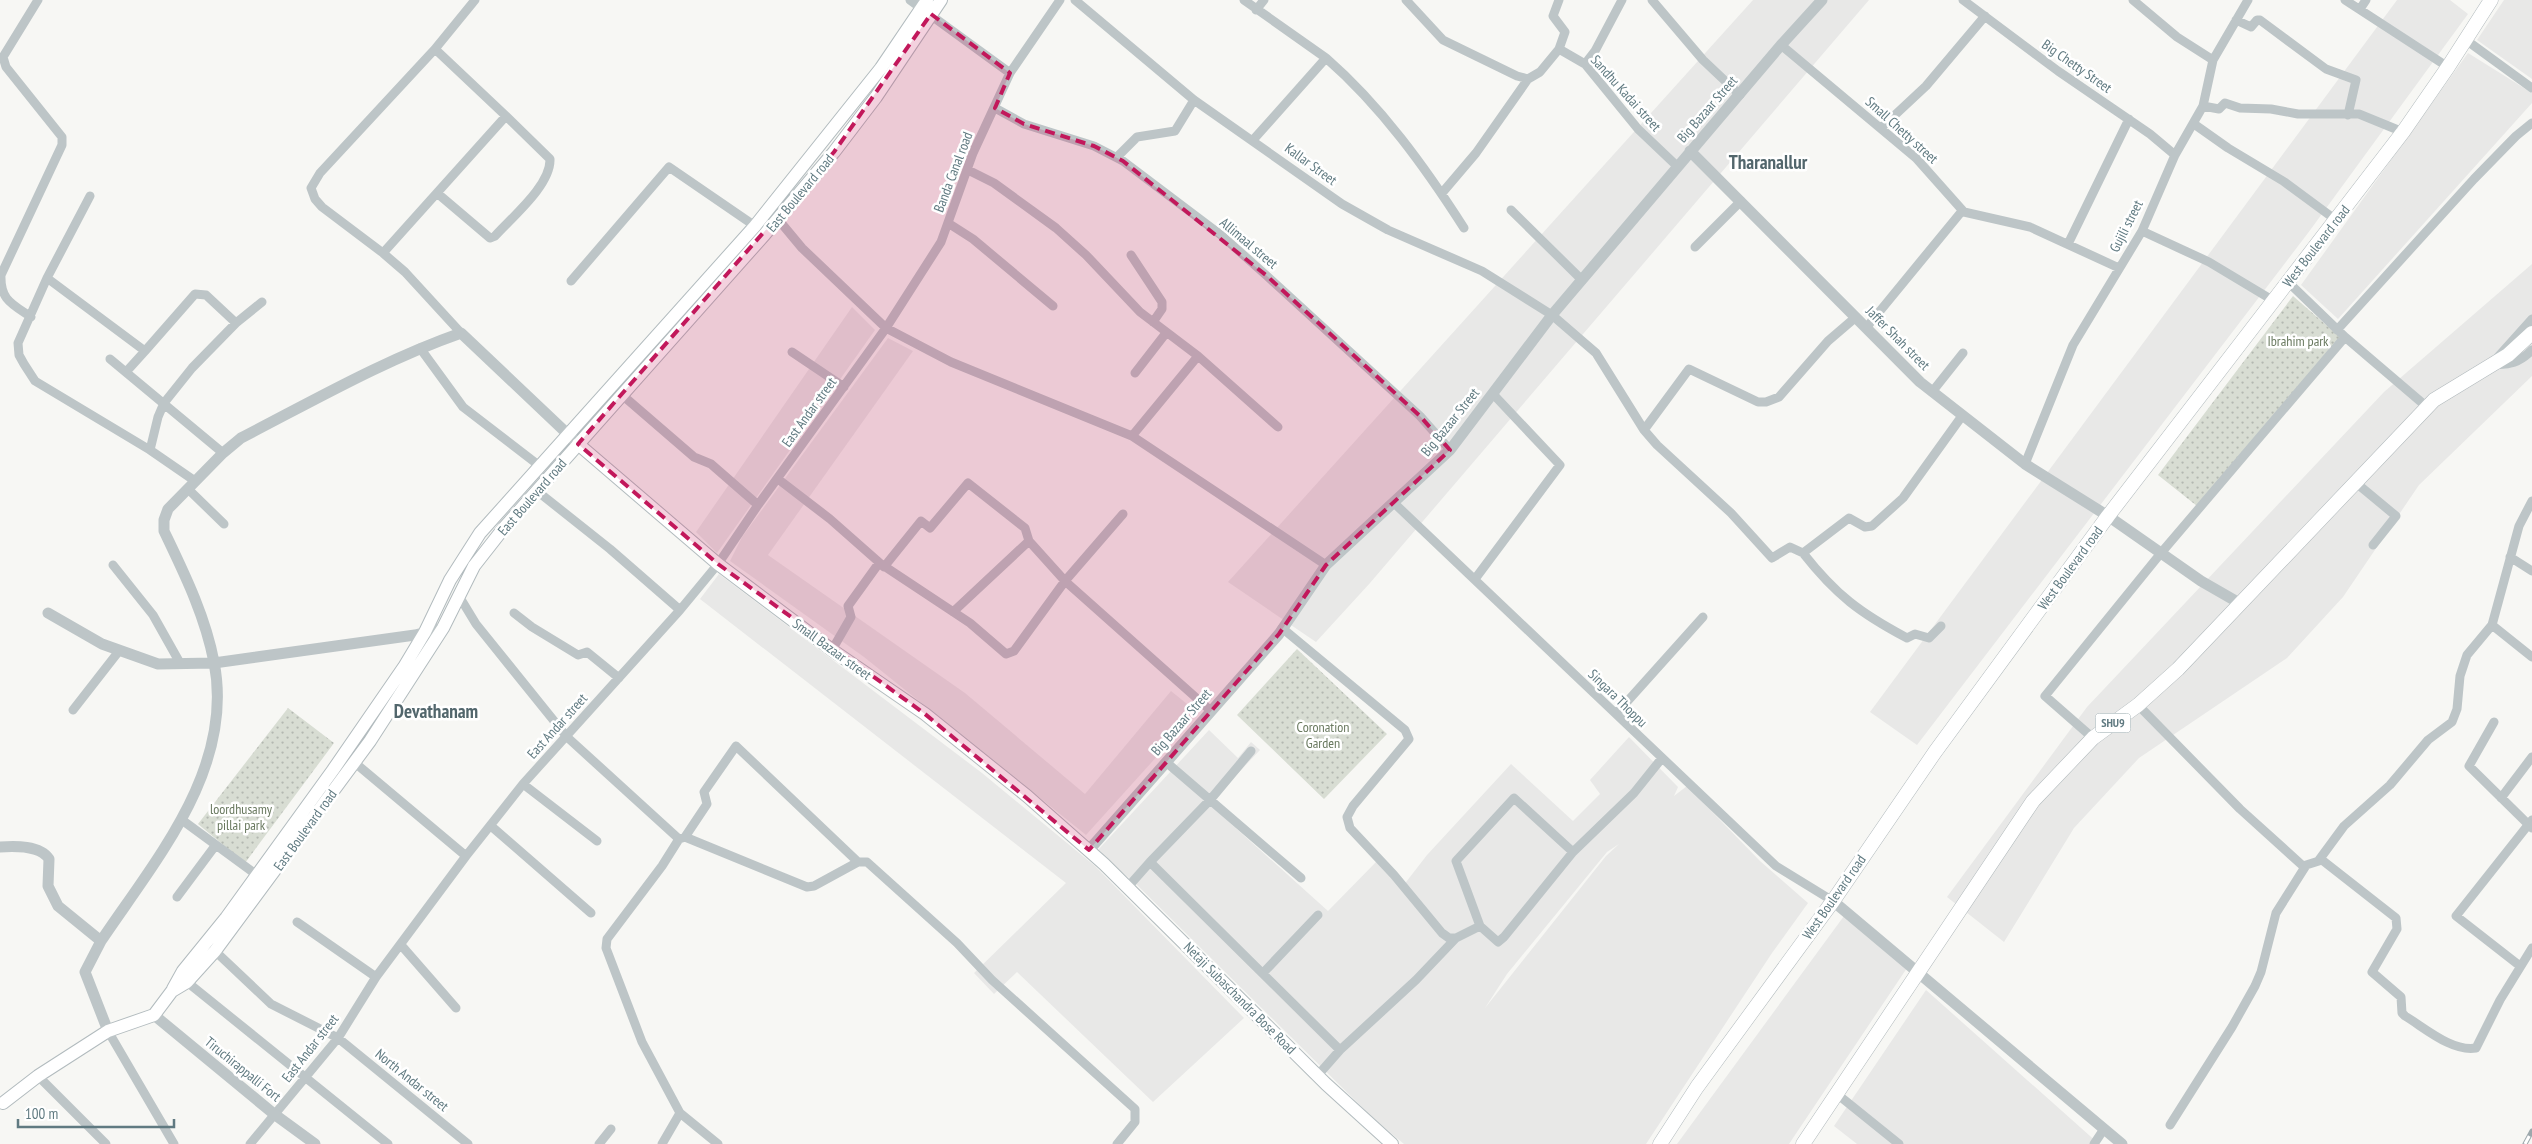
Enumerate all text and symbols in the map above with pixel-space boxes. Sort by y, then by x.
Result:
street label: Big Chetty Street [2038,35,2116,97]
street label: Sandhu Kadai street [1587,51,1665,135]
street label: Big Bazaar Street [1673,72,1741,146]
street label: Small Chetty street [1862,93,1942,167]
street label: Banda Canal road [929,129,977,215]
street label: Kallar Street [1281,139,1341,189]
street label: East Boulevard road [762,150,838,236]
district label: Tharanallur [1729,150,1808,174]
street label: Gujili street [2105,197,2147,255]
street label: West Boulevard road [2278,201,2354,291]
street label: Allimaal street [1216,213,1282,273]
street label: Jaffer Shah street [1861,301,1934,374]
park label: Ibrahim park [2267,332,2329,350]
street label: East Andar street [778,374,840,450]
street label: Big Bazaar Street [1417,384,1483,460]
street label: East Boulevard road [494,455,570,539]
street label: West Boulevard road [2034,523,2106,613]
street label: Small Bazaar street [789,614,875,684]
street label: Singara Thoppu [1585,665,1651,731]
street label: Big Bazaar Street [1147,685,1215,759]
street label: East Andar street [523,689,591,762]
district label: Devathanam [394,699,478,723]
road number: SHU9 [2096,714,2130,732]
park label: Coronation Garden [1297,718,1349,752]
street label: East Boulevard road [269,786,341,874]
park label: loordhusamy pillai park [210,800,273,834]
street label: West Boulevard road [1798,851,1870,943]
street label: Netaji Subaschandra Bose Road [1180,938,1300,1058]
street label: East Andar street [278,1010,342,1086]
street label: Tiruchirappalli Fort [201,1033,285,1105]
street label: North Andar street [372,1045,452,1115]
scale bar [18,1096,174,1128]
text: 100 m [25,1104,58,1123]

